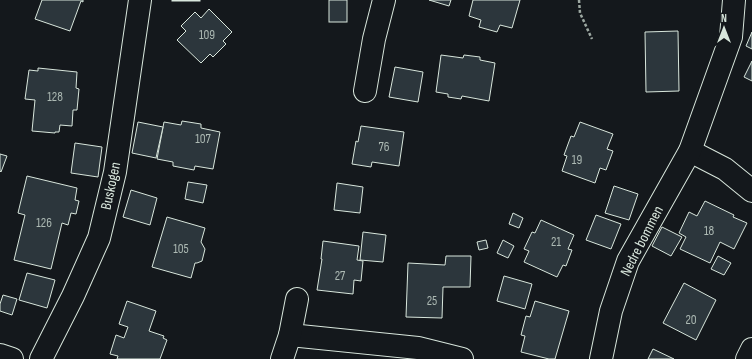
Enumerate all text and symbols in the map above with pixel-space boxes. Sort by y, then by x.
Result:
north arrow [704,8,744,48]
text: N [721,12,727,25]
house number: 109 [199,27,215,43]
house number: 128 [47,89,63,105]
house number: 107 [195,131,212,147]
house number: 76 [379,139,390,155]
house number: 19 [572,152,582,168]
street label: Buskogen [97,160,125,212]
street label: Nedre bommen [616,203,668,279]
house number: 126 [36,215,52,231]
house number: 18 [704,223,714,239]
house number: 21 [551,234,561,250]
house number: 105 [173,241,189,257]
house number: 27 [335,268,346,284]
house number: 25 [427,293,437,309]
house number: 20 [685,312,697,328]

